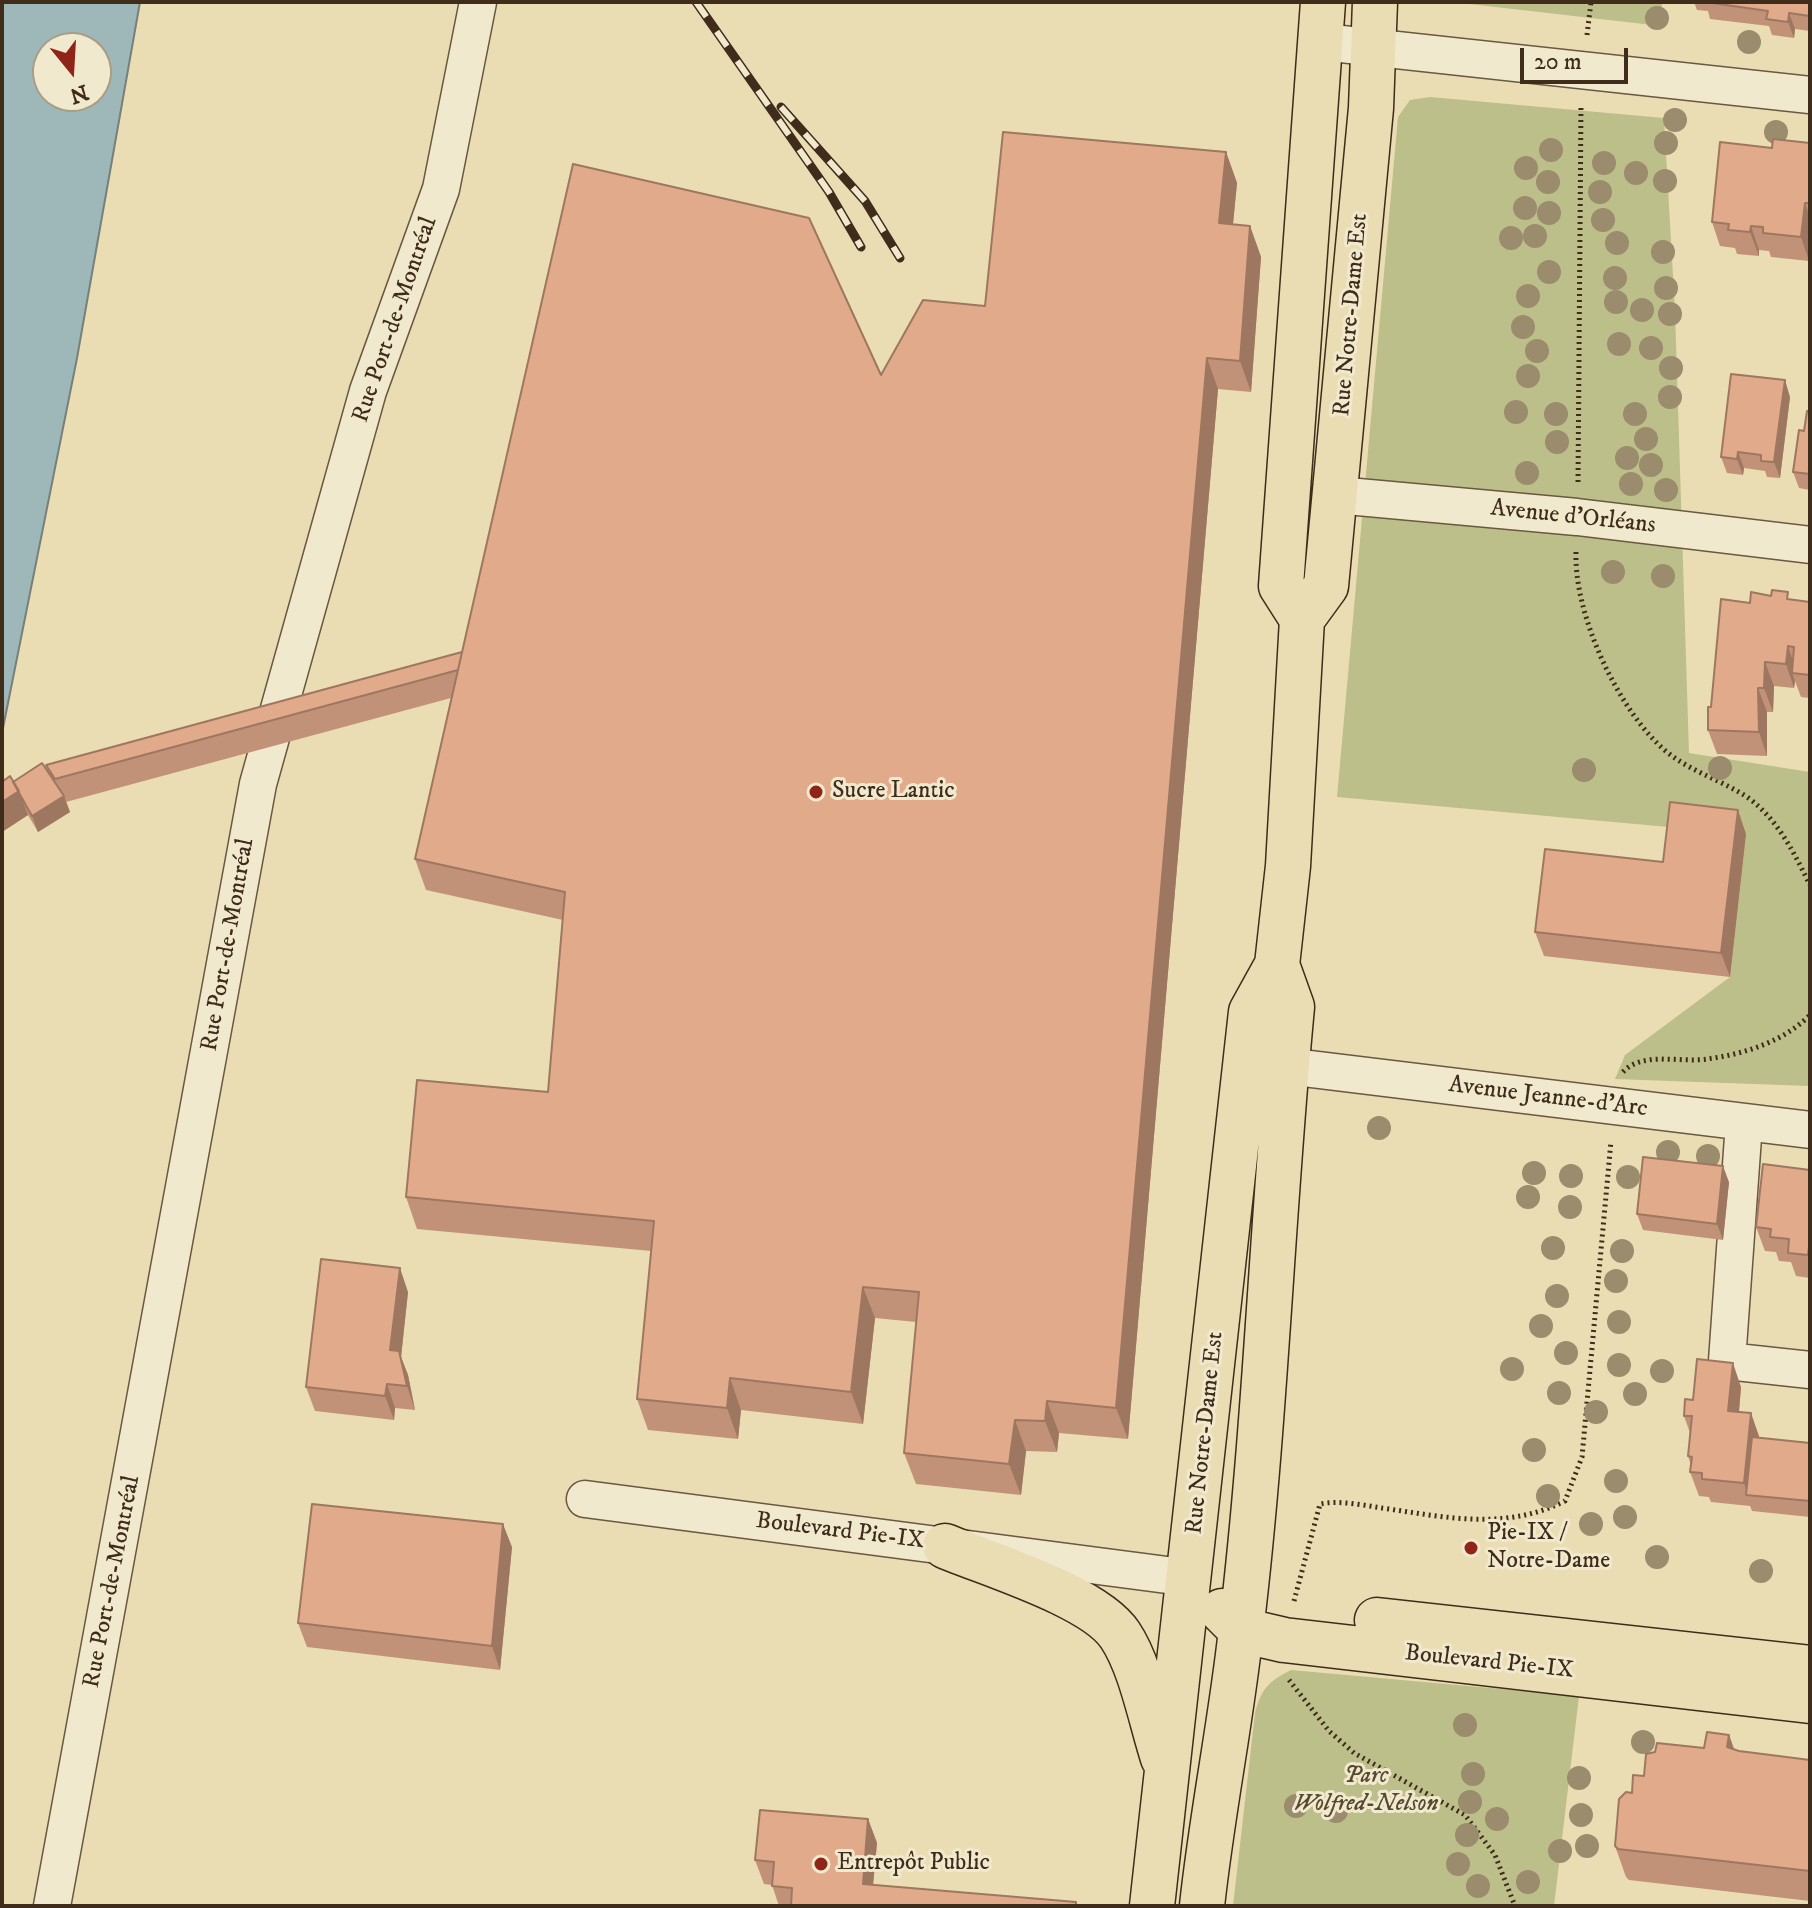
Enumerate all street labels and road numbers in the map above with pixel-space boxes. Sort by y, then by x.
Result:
street label: Rue Notre-Dame Est [1329,212,1375,418]
street label: Rue Port-de-Montréal [347,214,445,426]
street label: Avenue d'Orléans [1489,495,1657,541]
street label: Rue Port-de-Montréal [196,836,262,1054]
street label: Avenue Jeanne-d'Arc [1447,1072,1649,1124]
street label: Rue Notre-Dame Est [1181,1330,1231,1536]
street label: Rue Port-de-Montréal [78,1474,148,1690]
street label: Boulevard Pie-IX [754,1507,926,1557]
street label: Boulevard Pie-IX [1403,1640,1575,1686]

